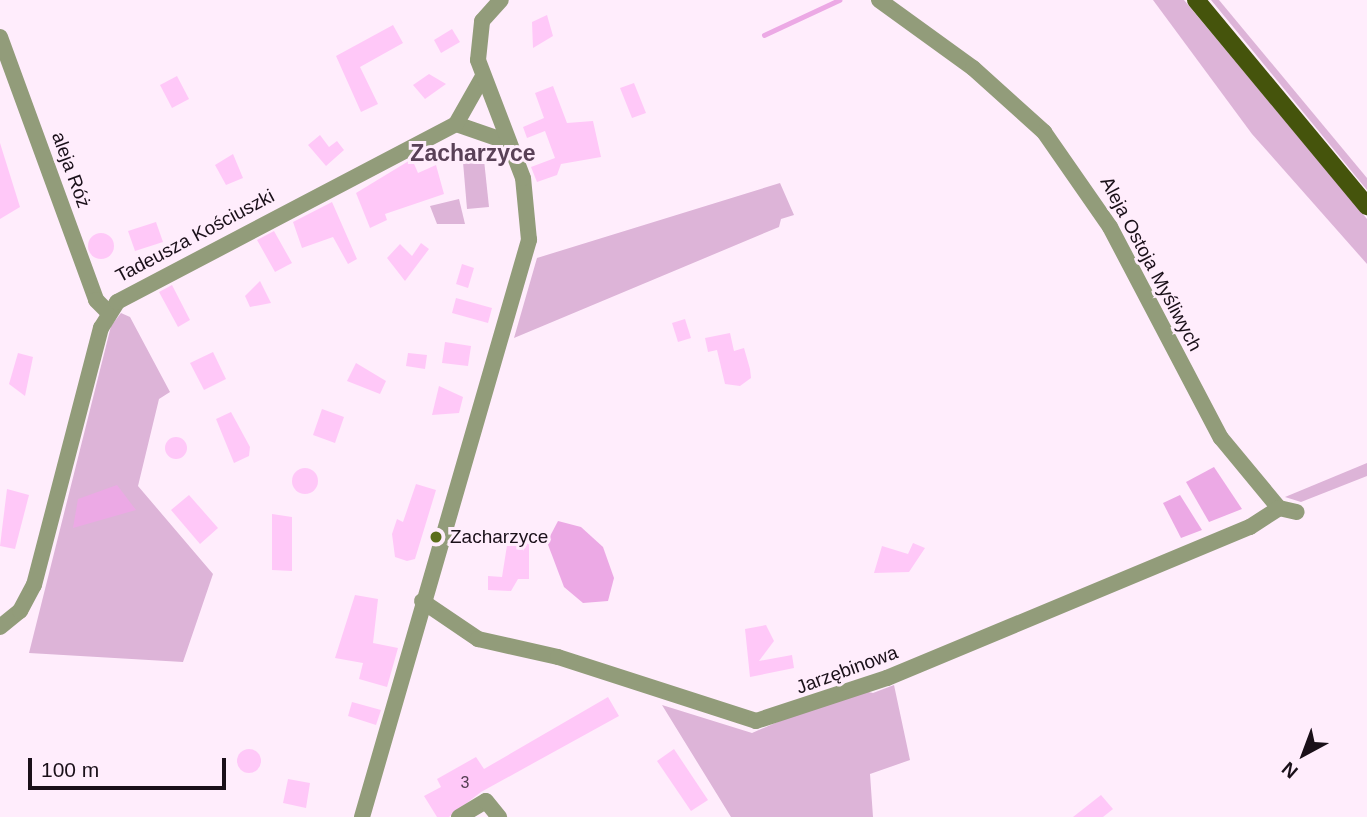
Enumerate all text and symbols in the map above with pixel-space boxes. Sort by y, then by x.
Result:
street label: aleja Róż [47,129,95,211]
district label: Zacharzyce [410,139,536,167]
street label: Aleja Ostoja Myśliwych [1095,173,1207,355]
street label: Tadeusza Kościuszki [112,185,278,287]
place label: Zacharzyce [450,526,548,548]
marker: Zacharzyce [428,529,444,545]
street label: Jarzębinowa [793,641,901,699]
north arrow [1269,719,1339,789]
scale bar [32,744,229,788]
text: 100 m [41,758,99,781]
text: N [1278,758,1302,783]
house number: 3 [461,773,469,793]

